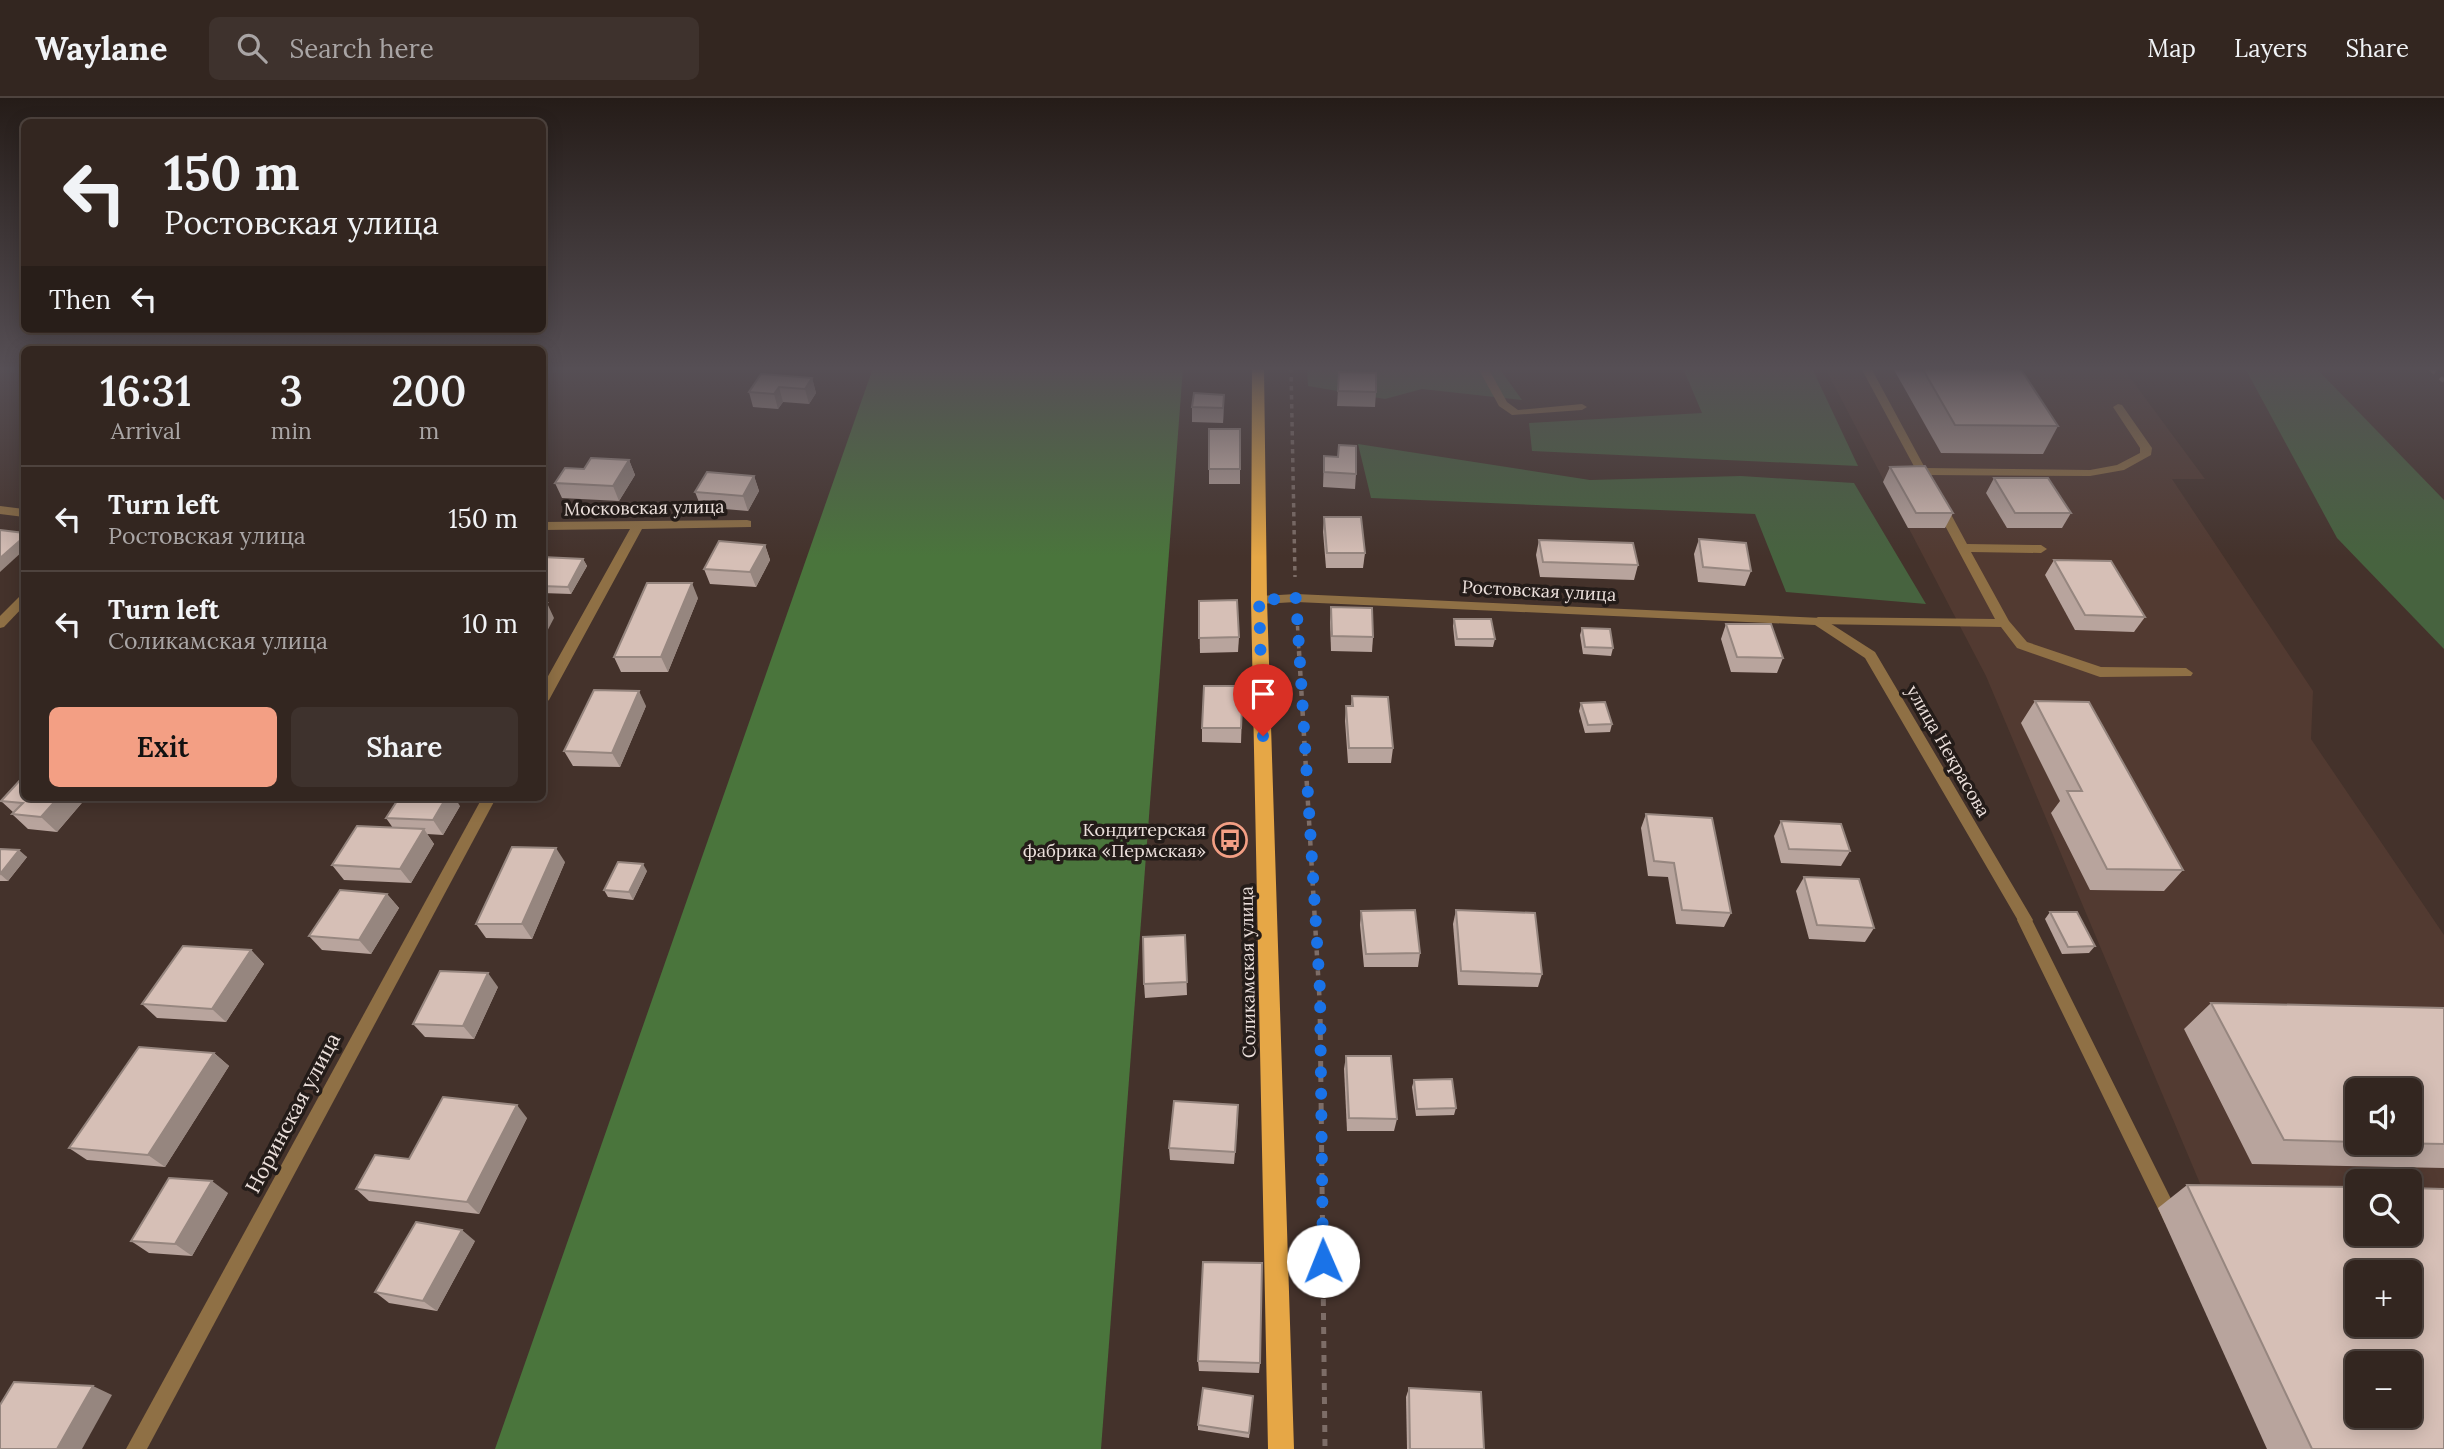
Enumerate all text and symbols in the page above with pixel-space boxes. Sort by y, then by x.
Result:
search box [209,17,699,80]
text: Waylane [35,27,167,69]
icon: search [233,29,271,67]
text: Search here [289,32,434,65]
text: Map [2147,33,2196,64]
text: Layers [2234,33,2307,64]
text: Share [2345,33,2409,64]
text: 150 m [164,141,300,203]
icon: left [49,147,140,238]
text: Ростовская улица [164,202,439,243]
icon: left [125,280,163,318]
text: Then [49,283,111,316]
text: 16:31 [100,364,191,418]
text: 3 [280,364,303,418]
text: 200 [391,364,467,418]
text: Arrival [111,416,181,445]
text: min [271,416,312,445]
text: m [419,416,439,445]
text: Turn left [108,488,219,521]
street label: Московская улица [563,495,725,520]
icon: left [49,500,87,538]
text: 150 m [448,502,518,535]
text: Ростовская улица [108,521,306,550]
street label: Ростовская улица [1461,575,1617,606]
text: Turn left [108,593,219,626]
icon: left [49,605,87,643]
text: 10 m [462,607,518,640]
text: Соликамская улица [108,626,328,655]
pin [1233,664,1293,736]
icon: arrive [1244,675,1282,713]
street label: улица Некрасова [1901,681,1995,821]
button: Exit [49,707,277,787]
button: Share [291,707,518,787]
place label: Кондитерская фабрика «Пермская» [1023,818,1206,862]
bus stop icon: Кондитерская фабрика «Пермская» [1211,821,1249,859]
street label: Соликамская улица [1234,886,1261,1058]
street label: Норинская улица [239,1028,346,1198]
map controls [2345,1078,2422,1428]
button: sound [2345,1078,2422,1155]
button: search [2345,1169,2422,1246]
position arrow [1286,1224,1360,1298]
button: + [2345,1260,2422,1337]
button: − [2345,1351,2422,1428]

